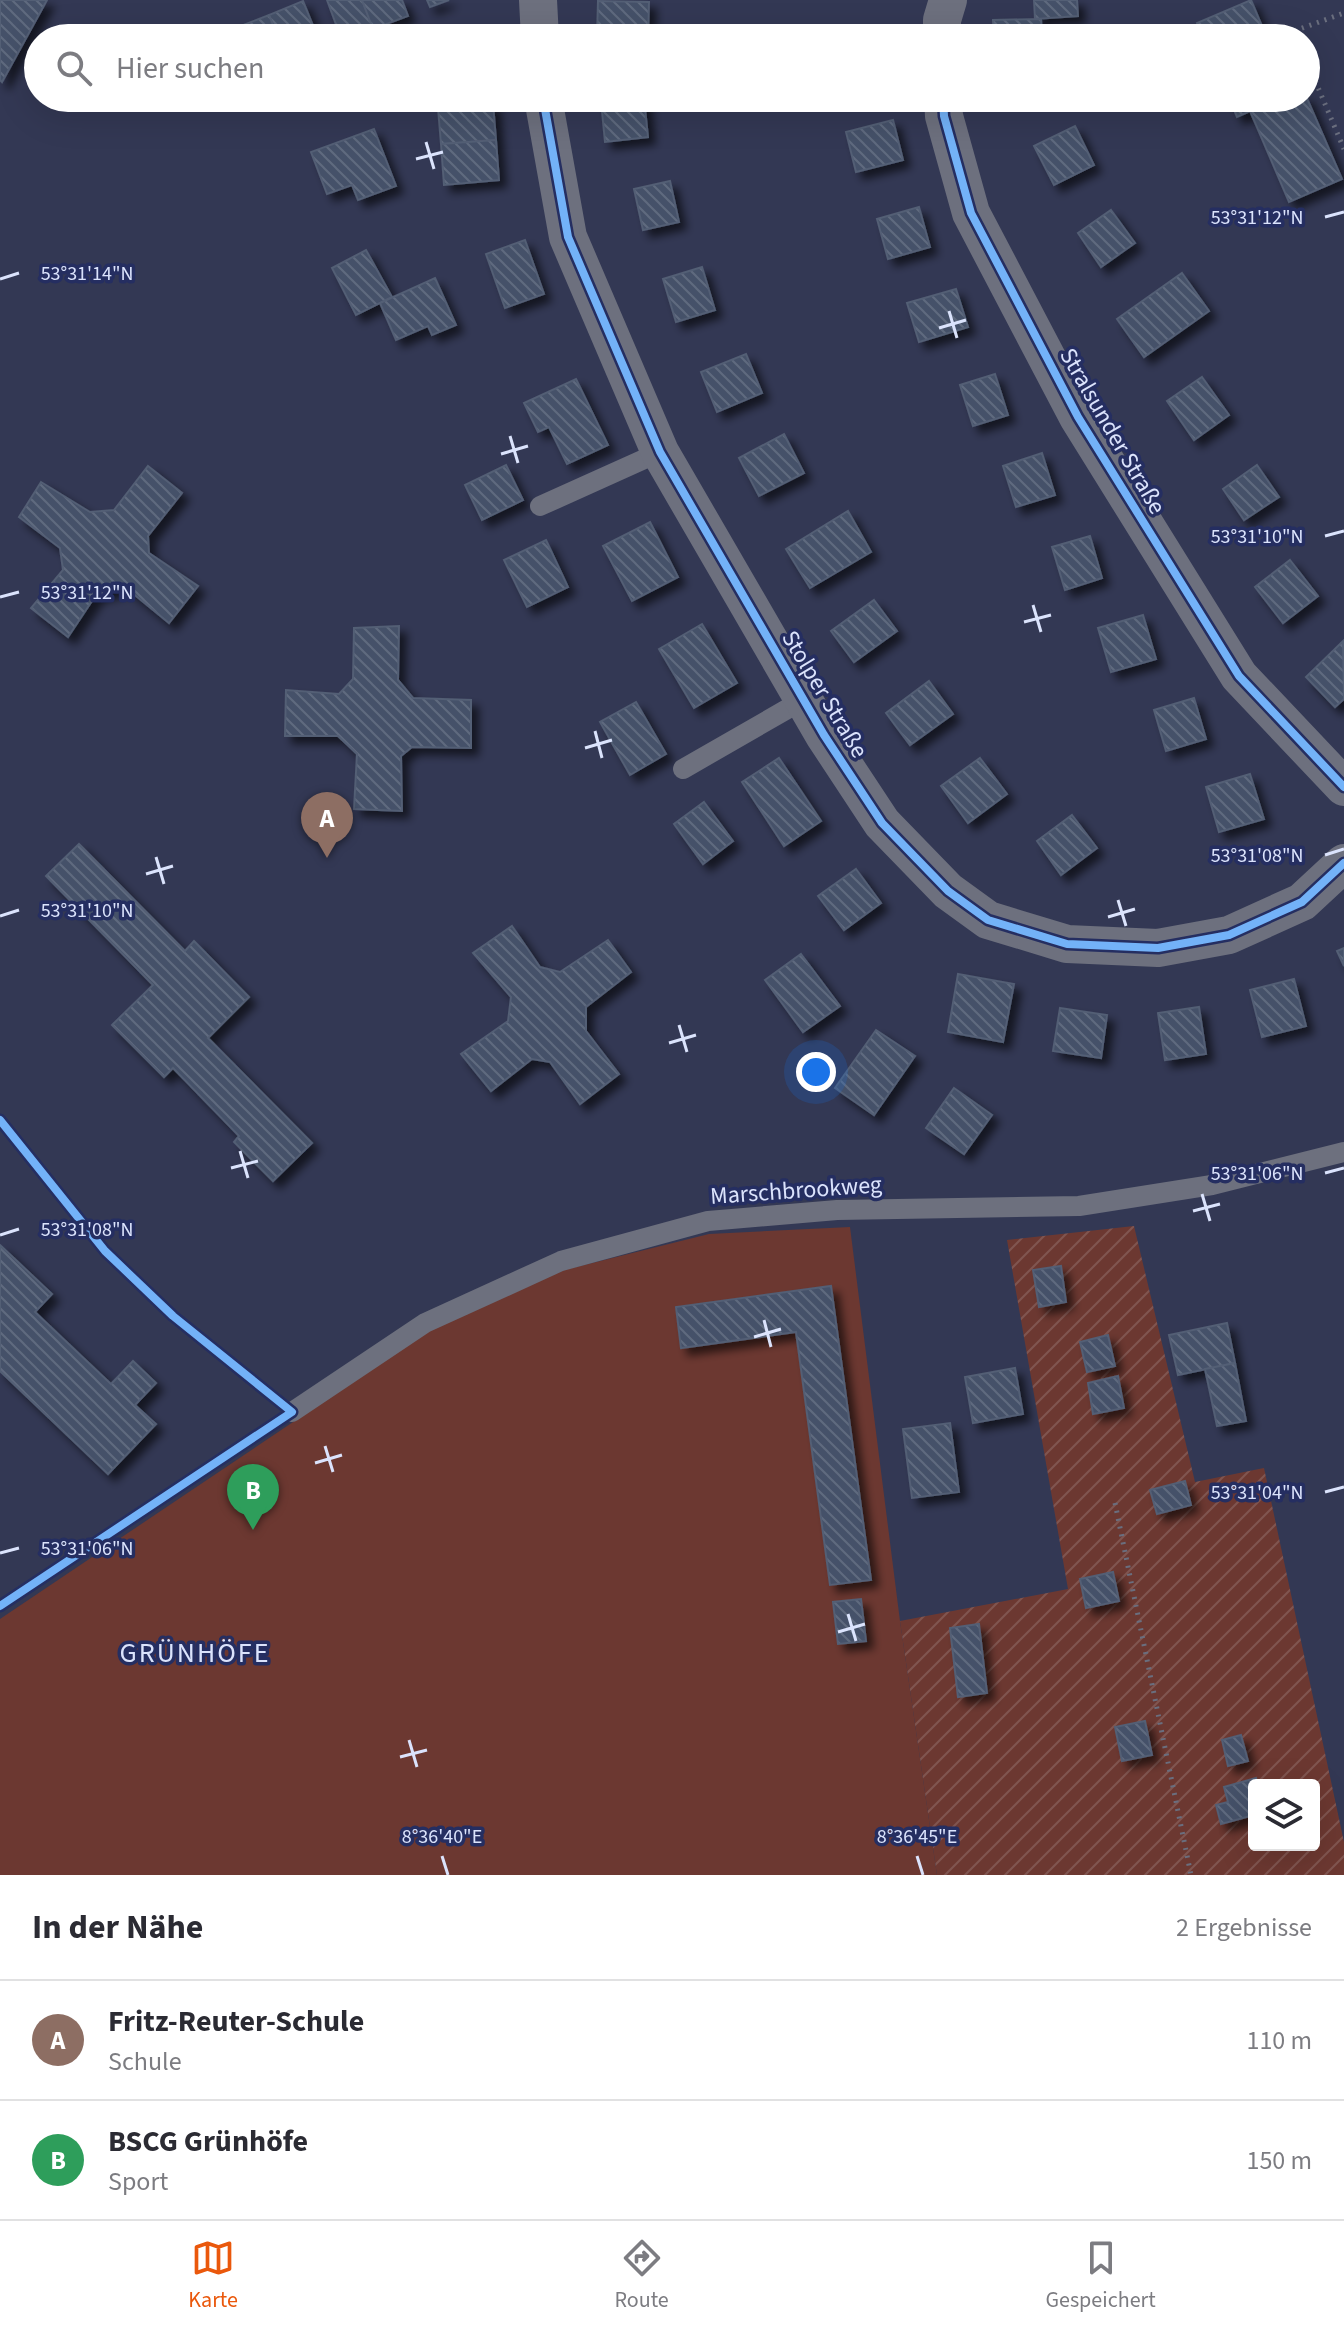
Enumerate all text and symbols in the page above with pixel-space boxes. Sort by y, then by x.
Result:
search box [24,24,1320,112]
icon: search [52,46,96,90]
text: Hier suchen [116,47,264,90]
text: 53°31'12"N [1211,204,1303,232]
text: 53°31'14"N [41,260,133,288]
street label: Stralsunder Straße [1051,342,1174,521]
text: 53°31'10"N [1211,523,1303,551]
text: 53°31'12"N [41,579,133,607]
street label: Stolper Straße [773,624,877,765]
pin: A [301,792,353,858]
text: 53°31'08"N [1211,842,1303,870]
text: 53°31'10"N [41,897,133,925]
your location [796,1052,836,1092]
text: 53°31'06"N [1211,1160,1303,1188]
street label: Marschbrookweg [709,1167,883,1214]
text: 53°31'08"N [41,1216,133,1244]
pin: B [227,1464,279,1530]
text: 53°31'04"N [1211,1479,1303,1507]
text: 53°31'06"N [41,1535,133,1563]
district label: GRÜNHÖFE [120,1633,270,1673]
map controls [1248,1779,1320,1851]
button: layers [1248,1779,1320,1851]
text: 8°36'40"E [402,1823,482,1851]
text: 8°36'45"E [877,1823,957,1851]
text: In der Nähe [32,1903,203,1952]
text: 2 Ergebnisse [1176,1909,1312,1946]
text: Fritz-Reuter-Schule [108,2000,364,2043]
text: A [51,2022,65,2059]
text: 110 m [1246,2022,1312,2059]
text: Schule [108,2043,182,2080]
text: BSCG Grünhöfe [108,2120,308,2163]
text: B [50,2142,66,2179]
text: 150 m [1246,2142,1312,2179]
text: Sport [108,2163,168,2200]
tab: Karte [188,2236,238,2316]
tab: Route [615,2236,669,2316]
tab: Gespeichert [1045,2236,1156,2316]

